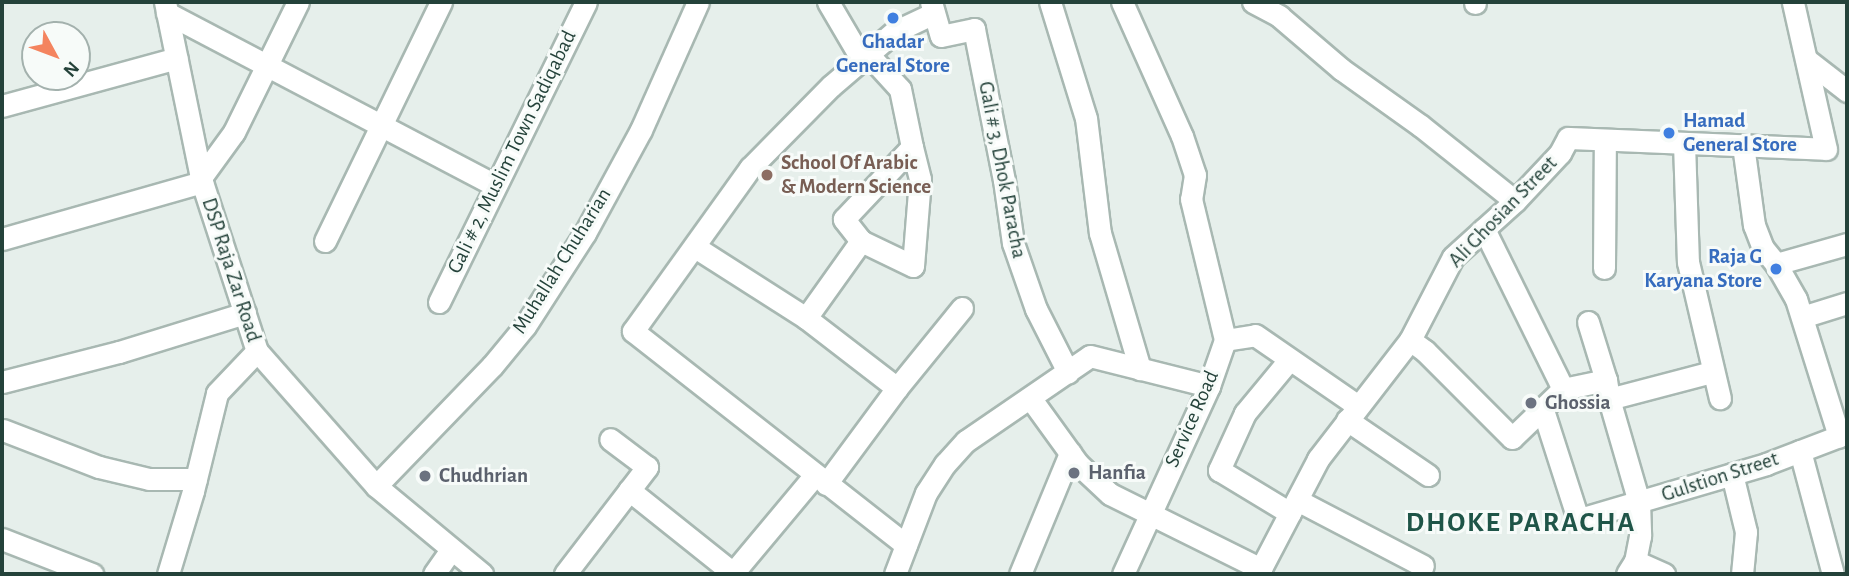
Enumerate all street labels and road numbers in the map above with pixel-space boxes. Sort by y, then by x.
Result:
street label: Gali # 2, Muslim Town Sadiqabad [442,26,582,278]
street label: Gali # 3, Dhok Paracha [972,79,1032,261]
street label: Ali Ghosian Street [1443,151,1563,273]
street label: Muhallah Chuharian [507,183,617,339]
street label: DSP Raja Zar Road [196,195,266,345]
street label: Service Road [1160,367,1224,471]
street label: Gulstion Street [1658,446,1782,508]

